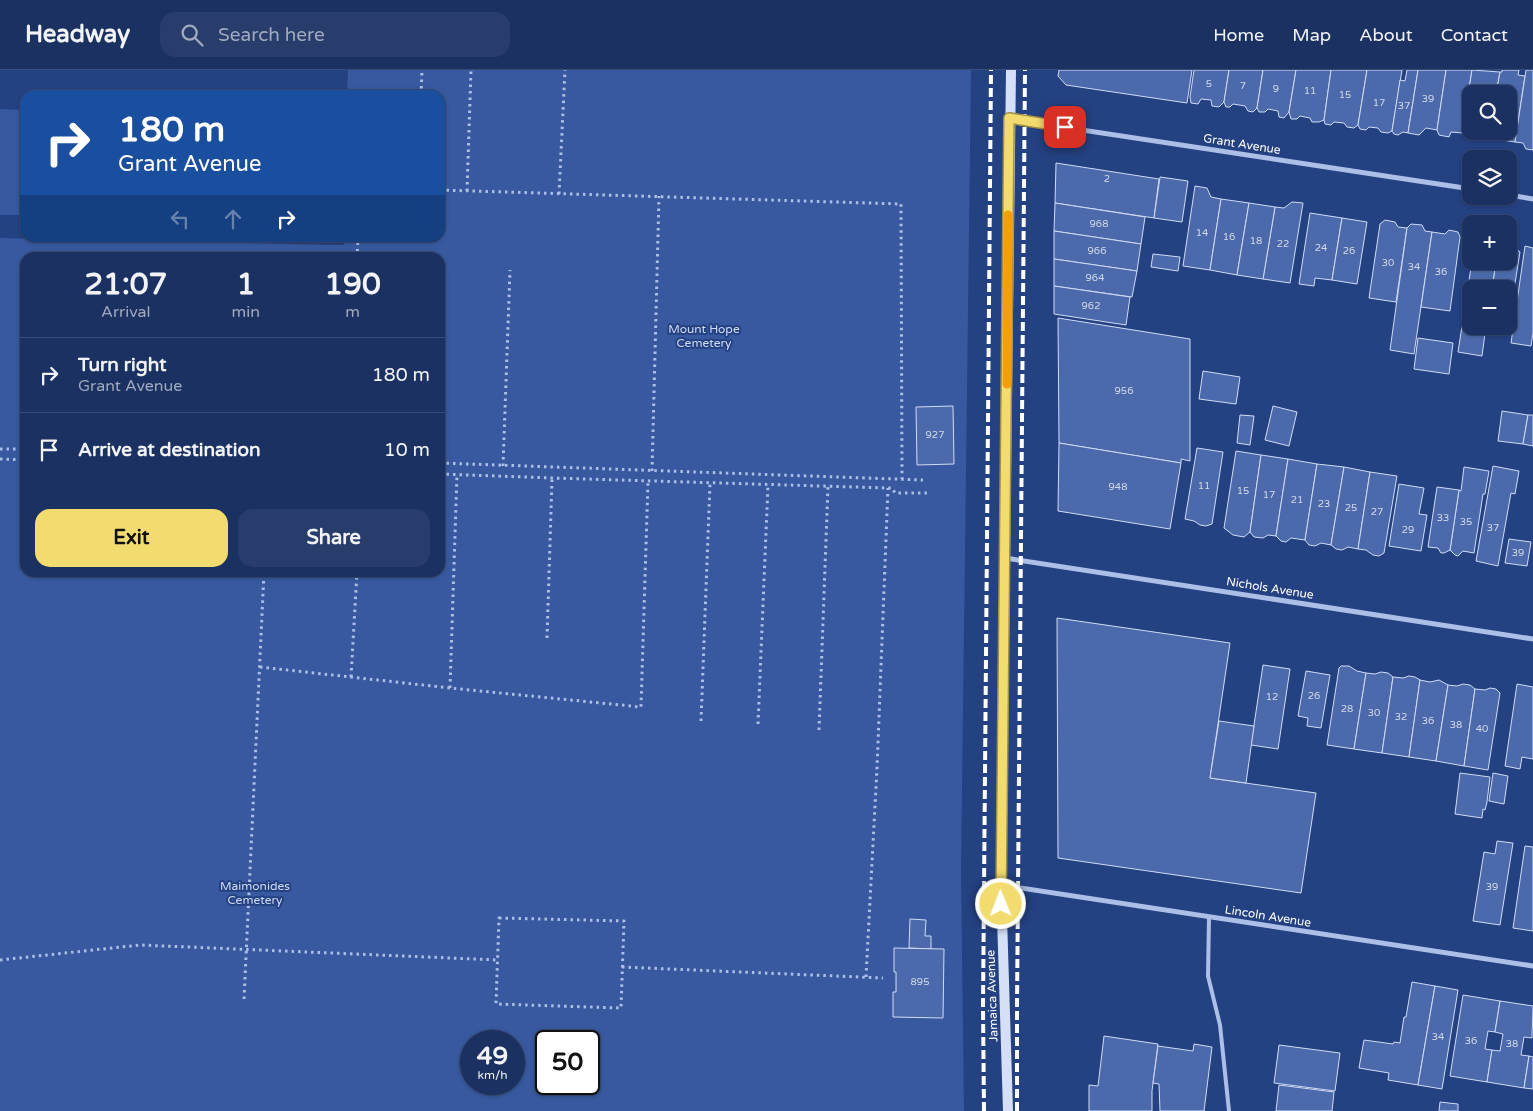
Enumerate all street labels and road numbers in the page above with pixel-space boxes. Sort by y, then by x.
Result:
street label: Grant Avenue [1202,131,1282,157]
street label: Nichols Avenue [1225,574,1315,602]
street label: Lincoln Avenue [1224,902,1312,930]
street label: Jamaica Avenue [983,949,1001,1042]

